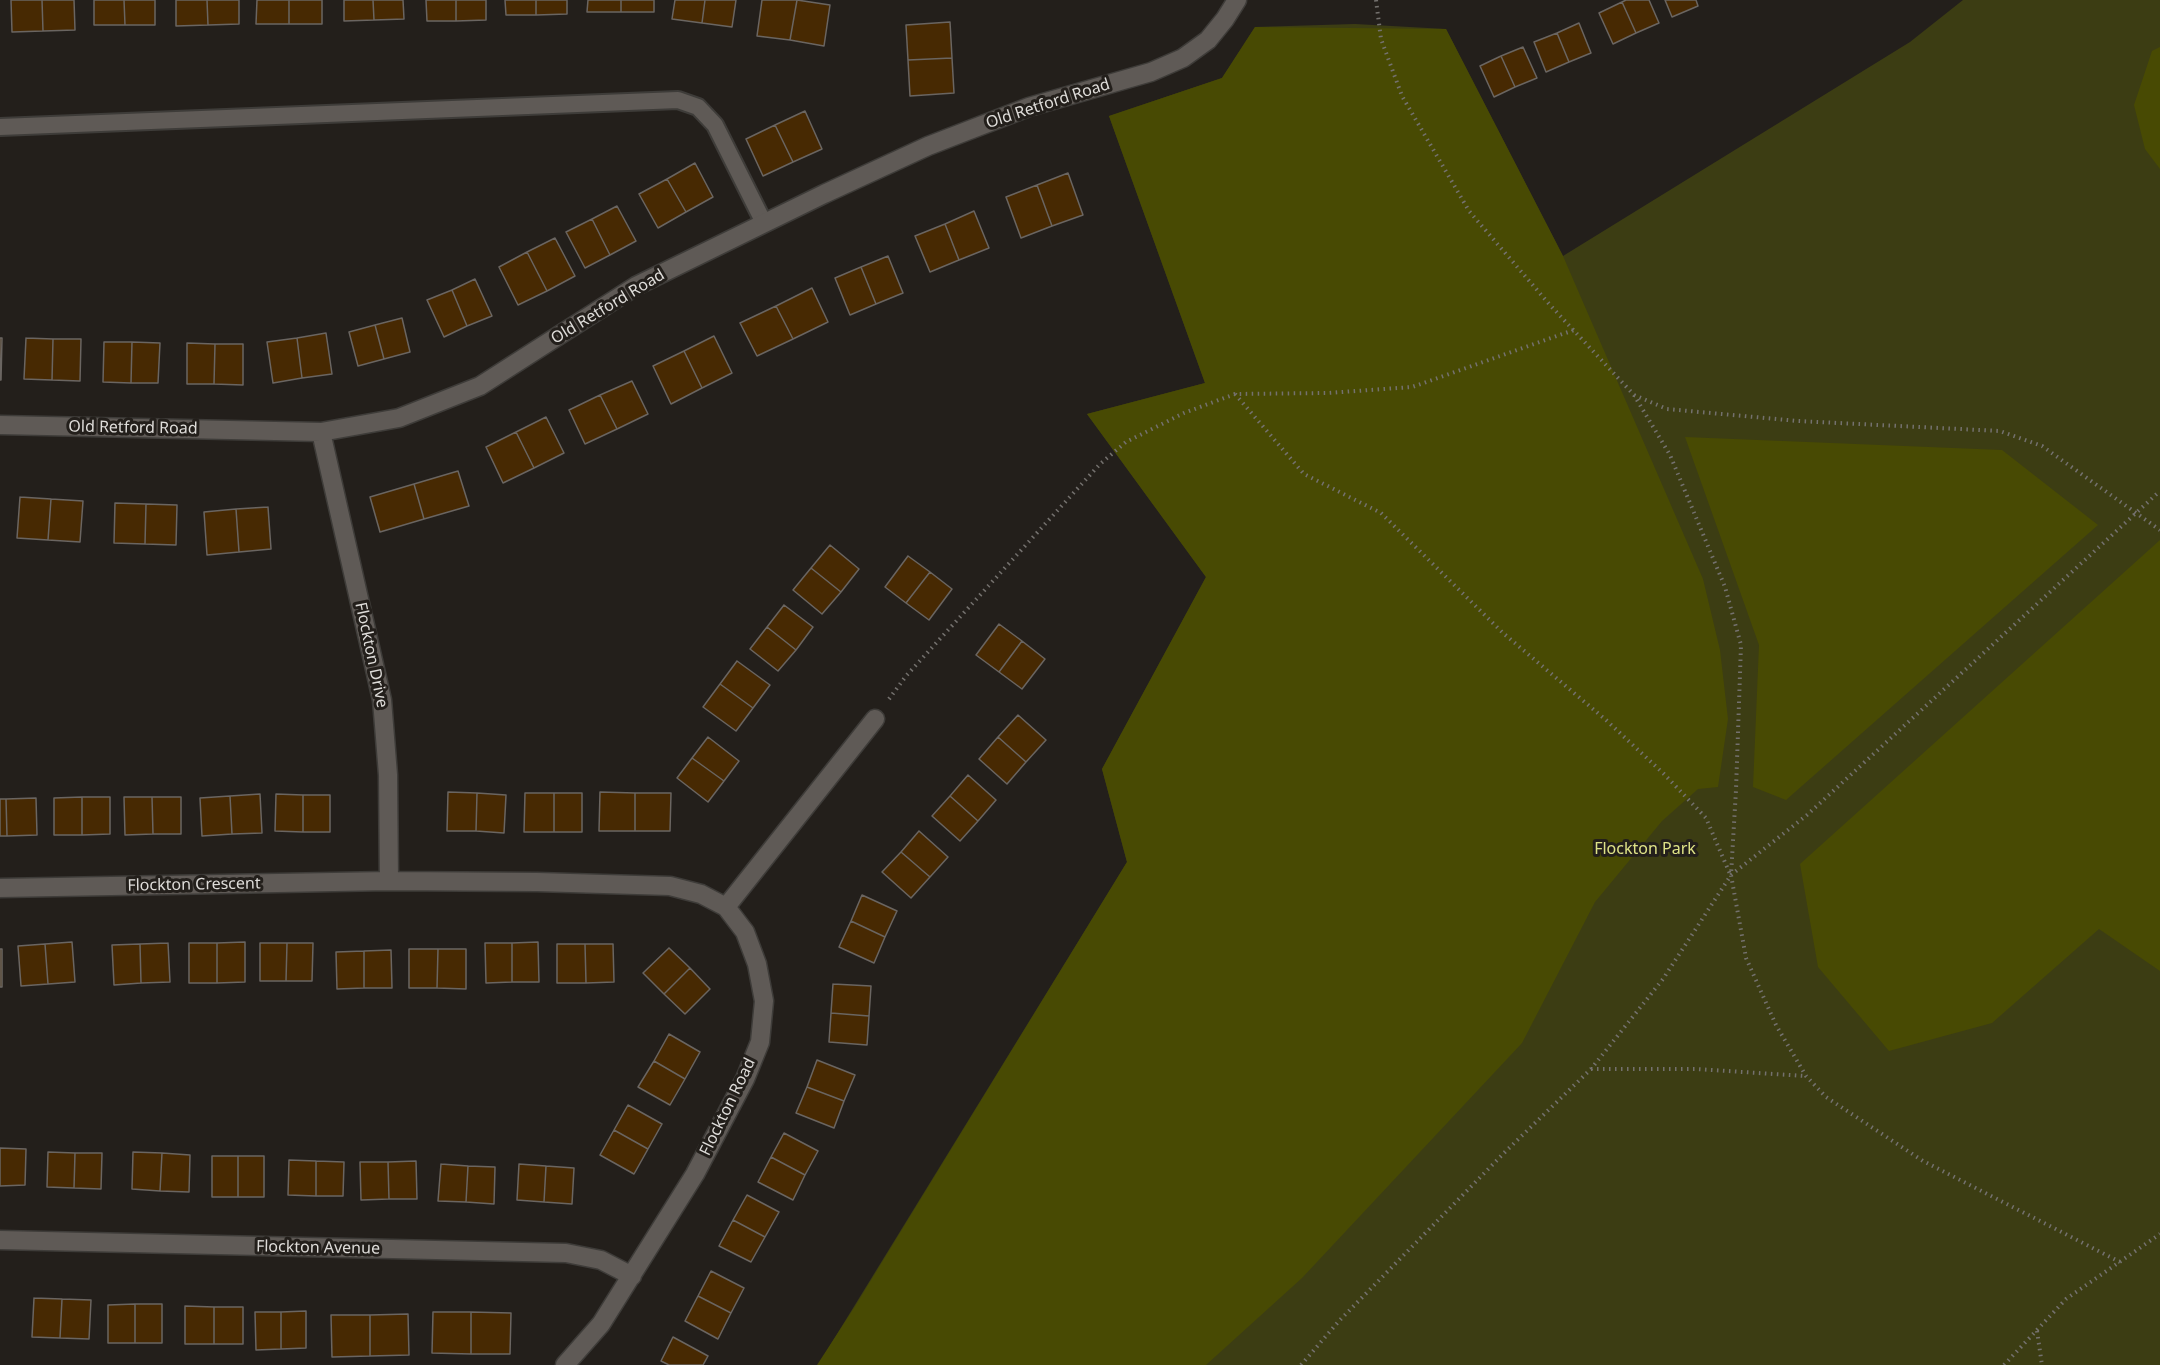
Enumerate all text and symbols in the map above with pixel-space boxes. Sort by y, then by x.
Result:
street label: Old Retford Road [984,75,1112,133]
street label: Old Retford Road [548,265,668,349]
street label: Old Retford Road [68,417,198,439]
street label: Flockton Drive [350,600,392,710]
park label: Flockton Park [1594,839,1696,859]
street label: Flockton Crescent [127,874,261,896]
street label: Flockton Road [696,1055,760,1159]
street label: Flockton Avenue [256,1237,380,1259]

